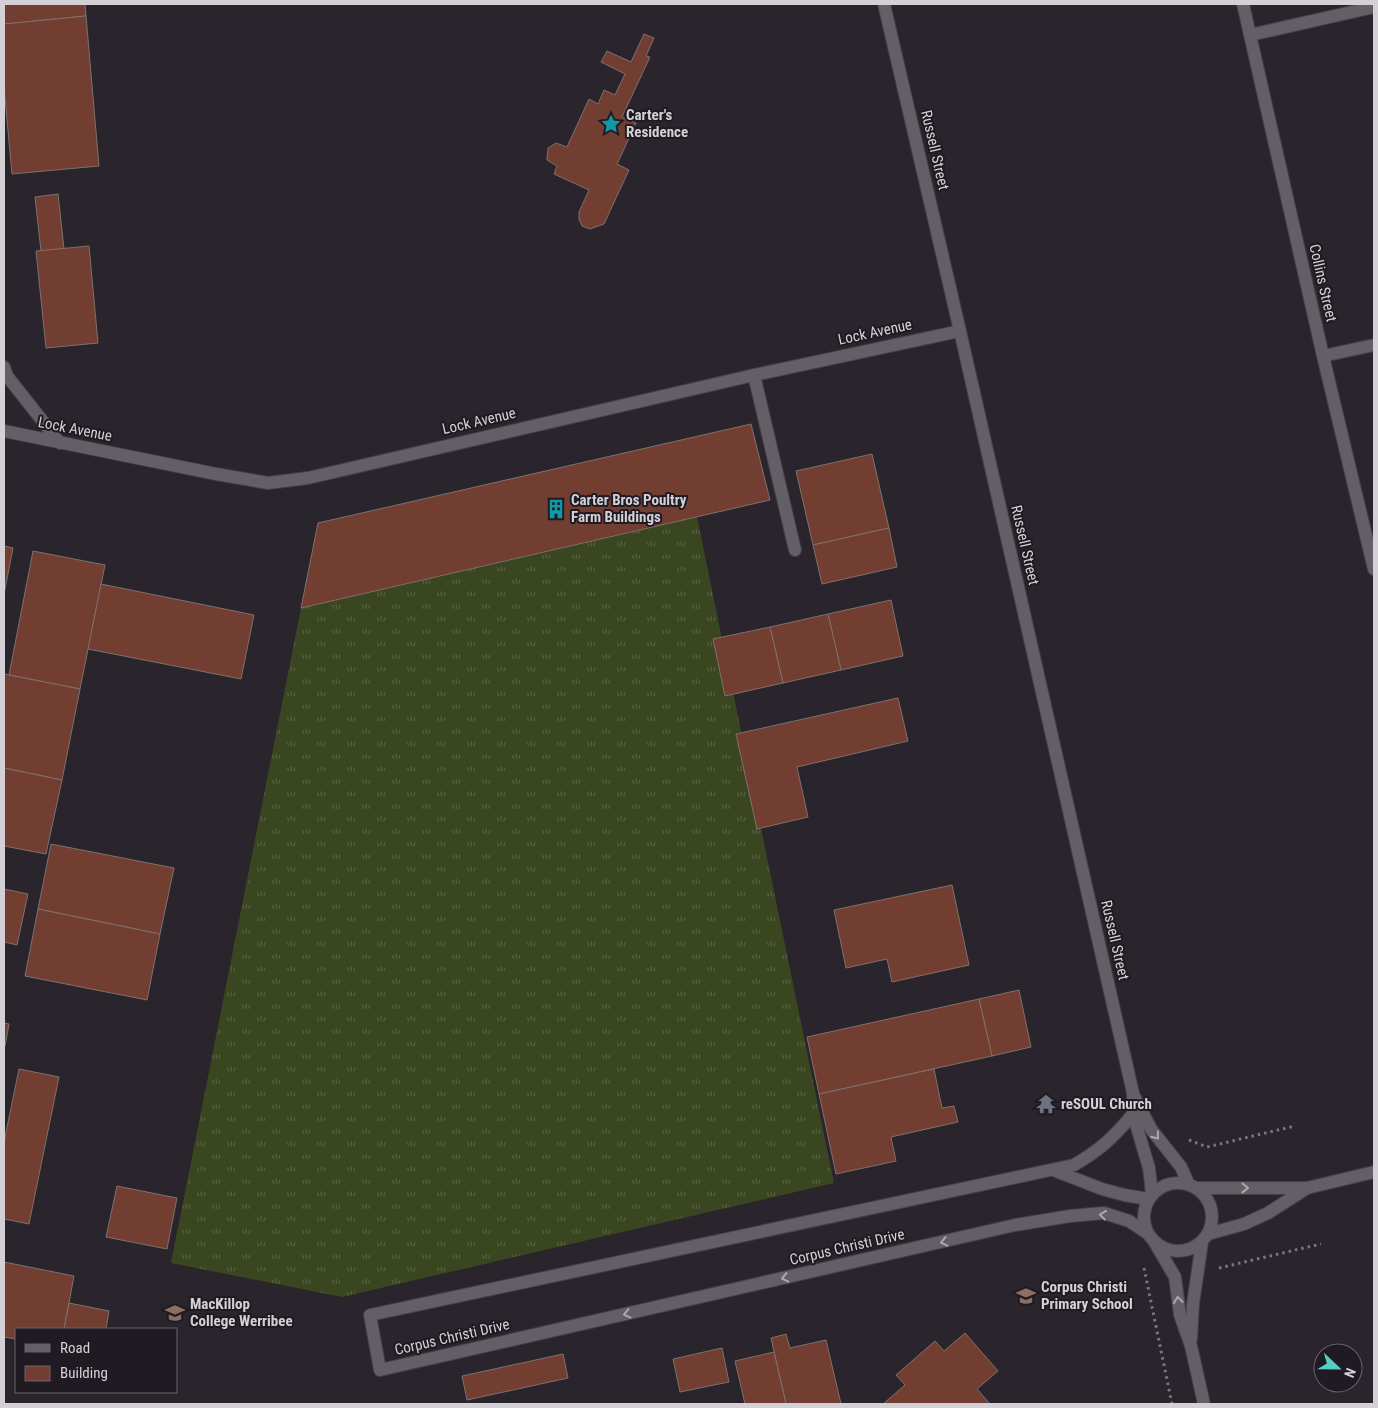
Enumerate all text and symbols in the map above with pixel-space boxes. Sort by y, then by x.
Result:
place label: Carter's Residence [626,106,688,141]
street label: Russell Street [917,108,953,192]
place icon: Carter's Residence [600,113,622,135]
street label: Collins Street [1305,242,1341,324]
street label: Lock Avenue [836,315,914,349]
street label: Lock Avenue [440,404,518,438]
street label: Lock Avenue [36,413,114,445]
place label: Carter Bros Poultry Farm Buildings [571,491,687,526]
building icon: Carter Bros Poultry Farm Buildings [545,498,567,520]
street label: Russell Street [1007,503,1043,587]
street label: Russell Street [1097,898,1133,982]
temple icon: reSOUL Church [1035,1093,1057,1115]
place label: reSOUL Church [1061,1095,1152,1113]
one-way arrow [1151,1130,1159,1139]
one-way arrow [1242,1183,1249,1193]
one-way arrow [1099,1210,1107,1221]
street label: Corpus Christi Drive [788,1225,906,1269]
one-way arrow [939,1236,948,1247]
one-way arrow [781,1272,790,1283]
place label: Corpus Christi Primary School [1041,1278,1133,1313]
school or university icon: Corpus Christi Primary School [1015,1285,1037,1307]
place label: MacKillop College Werribee [190,1295,293,1330]
one-way arrow [1173,1295,1184,1303]
school or university icon: MacKillop College Werribee [164,1302,186,1324]
one-way arrow [623,1308,631,1319]
street label: Corpus Christi Drive [393,1315,511,1359]
legend [15,1328,178,1393]
text: Road [60,1339,90,1357]
north arrow [1313,1343,1363,1393]
text: Building [60,1364,108,1382]
text: N [1341,1366,1359,1380]

